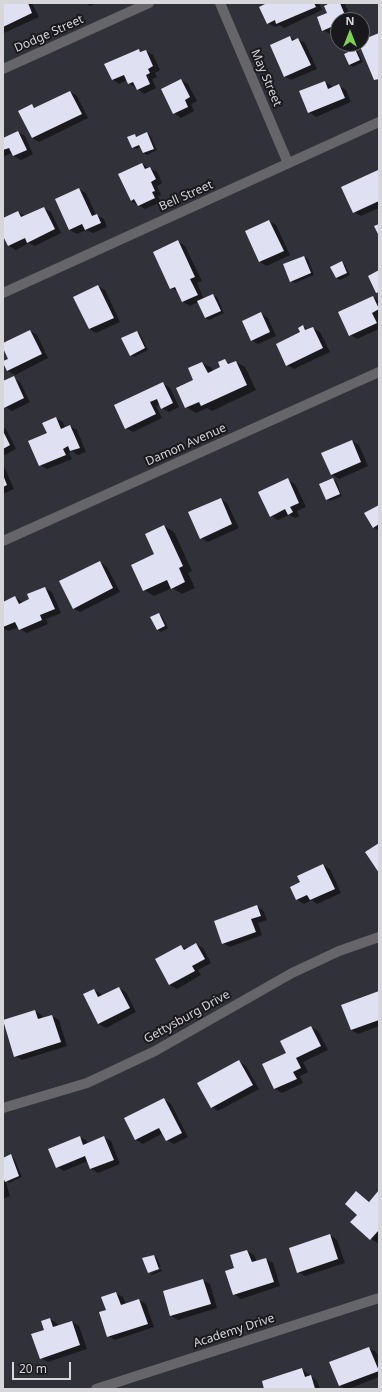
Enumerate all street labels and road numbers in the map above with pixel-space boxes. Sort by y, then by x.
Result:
street label: Dodge Street [12,12,86,56]
street label: May Street [248,47,284,109]
street label: Bell Street [157,178,215,214]
street label: Damon Avenue [143,421,229,469]
street label: Gettysburg Drive [142,987,232,1047]
street label: Academy Drive [192,1311,276,1351]

